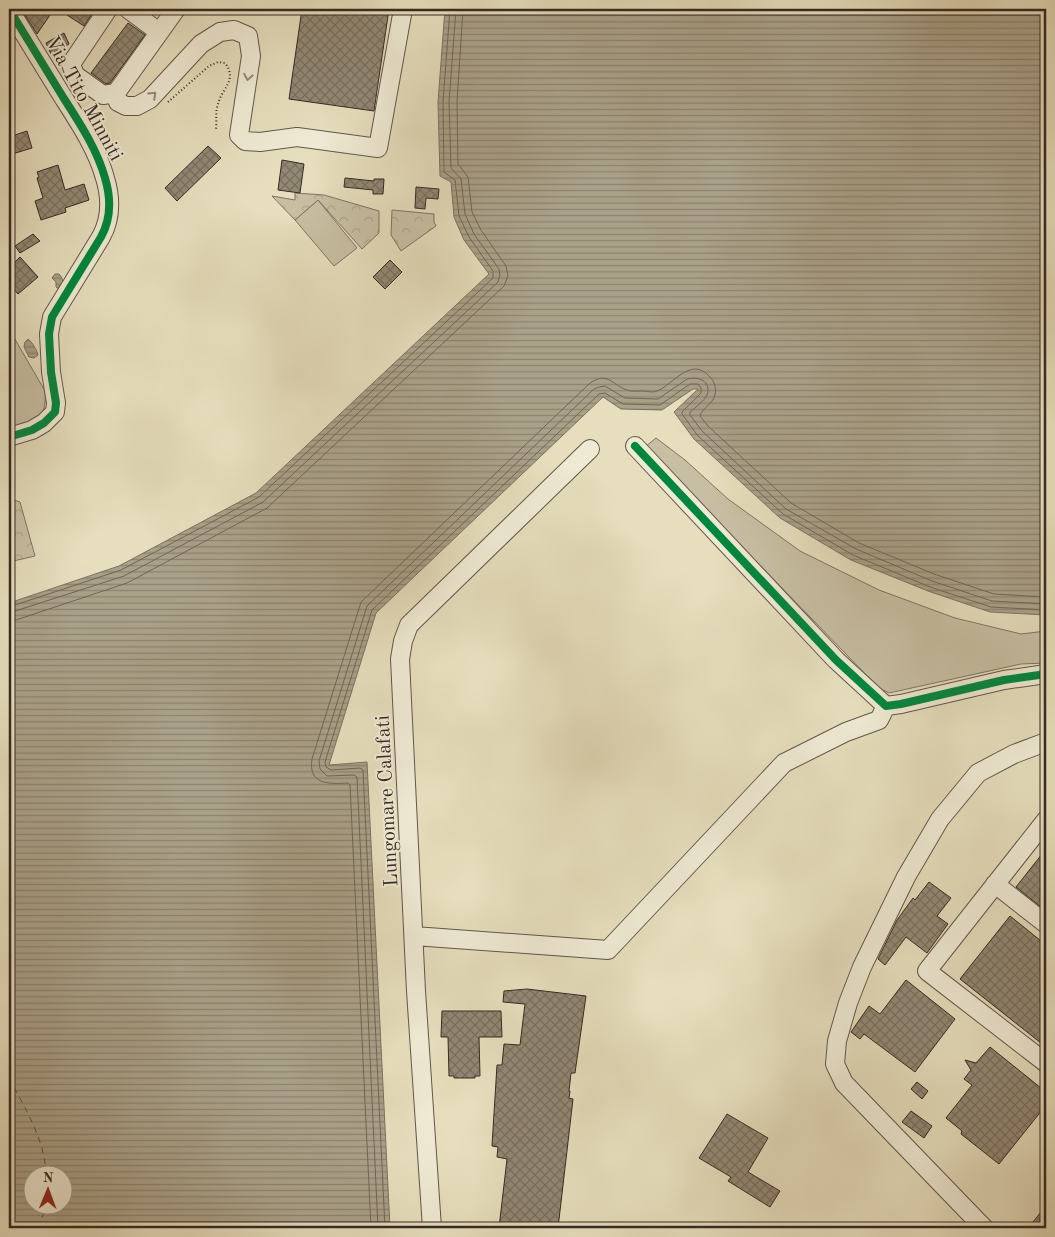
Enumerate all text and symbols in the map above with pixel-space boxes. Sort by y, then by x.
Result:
street label: Via Tito Minniti [41,33,126,165]
one-way arrow [243,72,253,81]
one-way arrow [148,92,157,101]
street label: Lungomare Calafati [374,715,402,887]
north arrow [22,1164,72,1214]
text: N [43,1171,54,1185]

